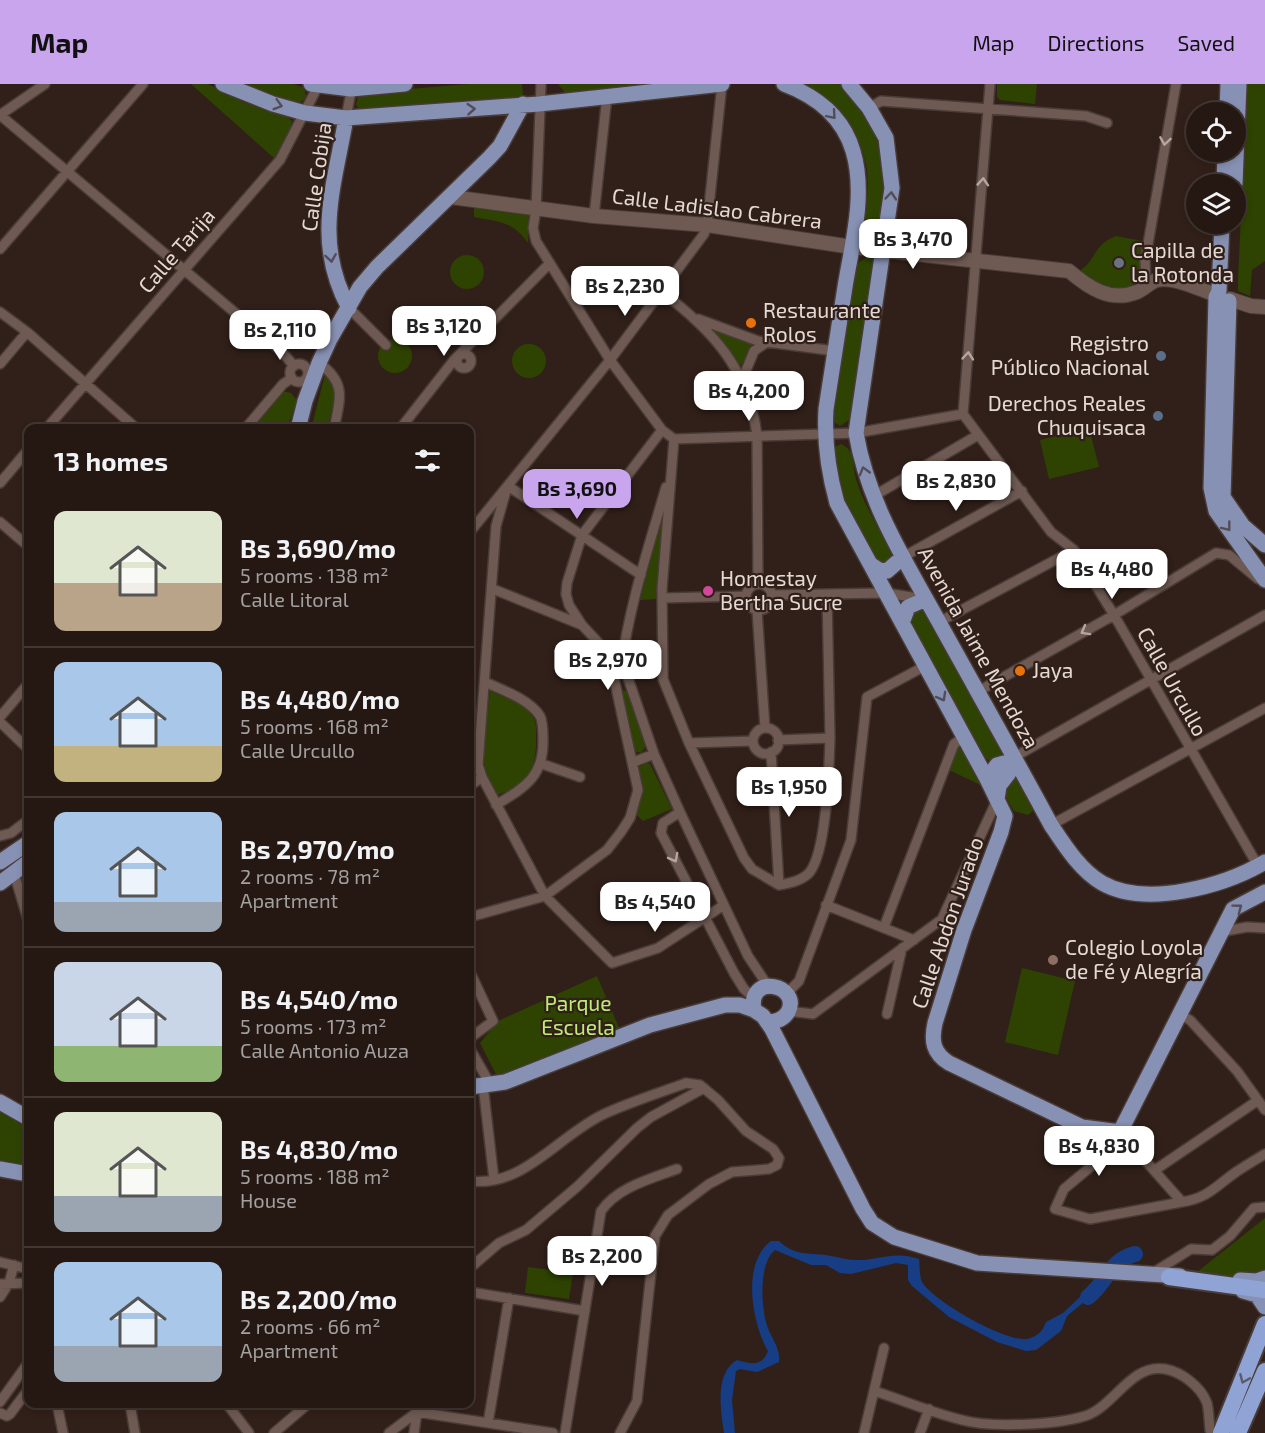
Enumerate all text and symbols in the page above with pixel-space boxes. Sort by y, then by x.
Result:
text: Map [30,25,88,59]
text: Map [972,30,1015,55]
text: Directions [1048,30,1144,55]
text: Saved [1177,30,1235,55]
one-way arrow [272,98,282,110]
one-way arrow [466,102,475,115]
map controls [1186,102,1246,234]
button: locate [1186,102,1246,162]
one-way arrow [825,108,836,119]
street label: Calle Cobija [295,121,337,233]
one-way arrow [1159,136,1172,146]
button: layers [1186,174,1246,234]
one-way arrow [976,178,989,187]
street label: Calle Ladislao Cabrera [611,182,824,233]
one-way arrow [884,191,897,200]
street label: Calle Tarija [132,203,220,298]
pin: Bs 3,470 [851,219,975,270]
text: Bs 3,470 [873,226,953,250]
place label: Capilla de la Rotonda [1131,237,1234,286]
one-way arrow [324,254,336,263]
marker: Capilla de la Rotonda [1112,256,1126,270]
pin: Bs 2,230 [563,266,687,317]
text: Bs 2,230 [585,273,665,297]
place label: Restaurante Rolos [763,297,881,346]
pin: Bs 3,120 [382,306,506,357]
pin: Bs 2,110 [218,310,342,361]
text: Bs 3,120 [406,313,482,337]
marker: Restaurante Rolos [744,316,758,330]
text: Bs 2,110 [243,317,317,341]
place label: Registro Público Nacional [991,330,1150,379]
marker: Registro Público Nacional [1154,349,1168,363]
one-way arrow [961,352,974,361]
pin: Bs 4,200 [687,371,811,422]
text: Bs 4,200 [708,378,790,402]
place label: Derechos Reales Chuquisaca [988,390,1146,439]
marker: Derechos Reales Chuquisaca [1151,409,1165,423]
icon: filters [411,444,444,477]
text: 13 homes [54,445,168,476]
pin: Bs 2,830 [894,461,1018,512]
one-way arrow [859,466,871,477]
text: Bs 2,830 [916,468,996,492]
pin: Bs 3,690 [515,469,639,520]
text: Bs 3,690 [537,476,617,500]
one-way arrow [1219,520,1230,531]
text: Bs 3,690/mo [240,532,396,563]
icon: home [102,535,174,607]
street label: Avenida Jaime Mendoza [913,542,1045,752]
pin: Bs 4,480 [1050,549,1174,600]
text: Bs 4,480 [1070,556,1154,580]
text: 5 rooms · 138 m² [240,563,388,587]
place label: Homestay Bertha Sucre [720,565,843,614]
marker: Homestay Bertha Sucre [701,584,715,598]
text: Calle Litoral [240,587,349,611]
street label: Calle Urcullo [1133,622,1214,740]
one-way arrow [1081,624,1092,635]
pin: Bs 2,970 [546,640,670,691]
text: Bs 2,970 [568,647,648,671]
place label: Jaya [1032,657,1073,682]
marker: Jaya [1013,664,1027,678]
text: Bs 4,480/mo [240,683,400,714]
icon: home [102,686,174,758]
one-way arrow [935,691,946,701]
text: 5 rooms · 168 m² [240,714,389,738]
text: Calle Urcullo [240,738,355,762]
pin: Bs 1,950 [727,767,851,818]
text: Bs 1,950 [751,774,827,798]
text: Bs 2,970/mo [240,833,395,864]
street label: Calle Abdon Jurado [905,833,988,1012]
icon: home [102,836,174,908]
one-way arrow [667,851,678,862]
text: 2 rooms · 78 m² [240,864,380,888]
pin: Bs 4,540 [593,882,717,933]
text: Apartment [240,888,338,912]
text: Bs 4,540 [614,889,696,913]
one-way arrow [1232,905,1243,916]
place label: Colegio Loyola de Fé y Alegría [1065,934,1203,983]
marker: Colegio Loyola de Fé y Alegría [1046,953,1060,967]
text: Bs 4,540/mo [240,983,398,1014]
icon: home [102,986,174,1058]
park label: Parque Escuela [541,990,615,1039]
text: 5 rooms · 173 m² [240,1014,387,1038]
text: Calle Antonio Auza [240,1038,409,1062]
pin: Bs 4,830 [1037,1126,1161,1177]
text: Bs 4,830/mo [240,1133,398,1164]
text: Bs 4,830 [1058,1133,1140,1157]
icon: home [102,1136,174,1208]
text: 5 rooms · 188 m² [240,1164,389,1188]
text: House [240,1188,297,1212]
pin: Bs 2,200 [540,1236,664,1287]
text: Bs 2,200 [561,1243,643,1267]
text: Bs 2,200/mo [240,1283,397,1314]
icon: home [102,1286,174,1358]
text: 2 rooms · 66 m² [240,1314,381,1338]
text: Apartment [240,1338,338,1362]
one-way arrow [1239,1373,1251,1384]

